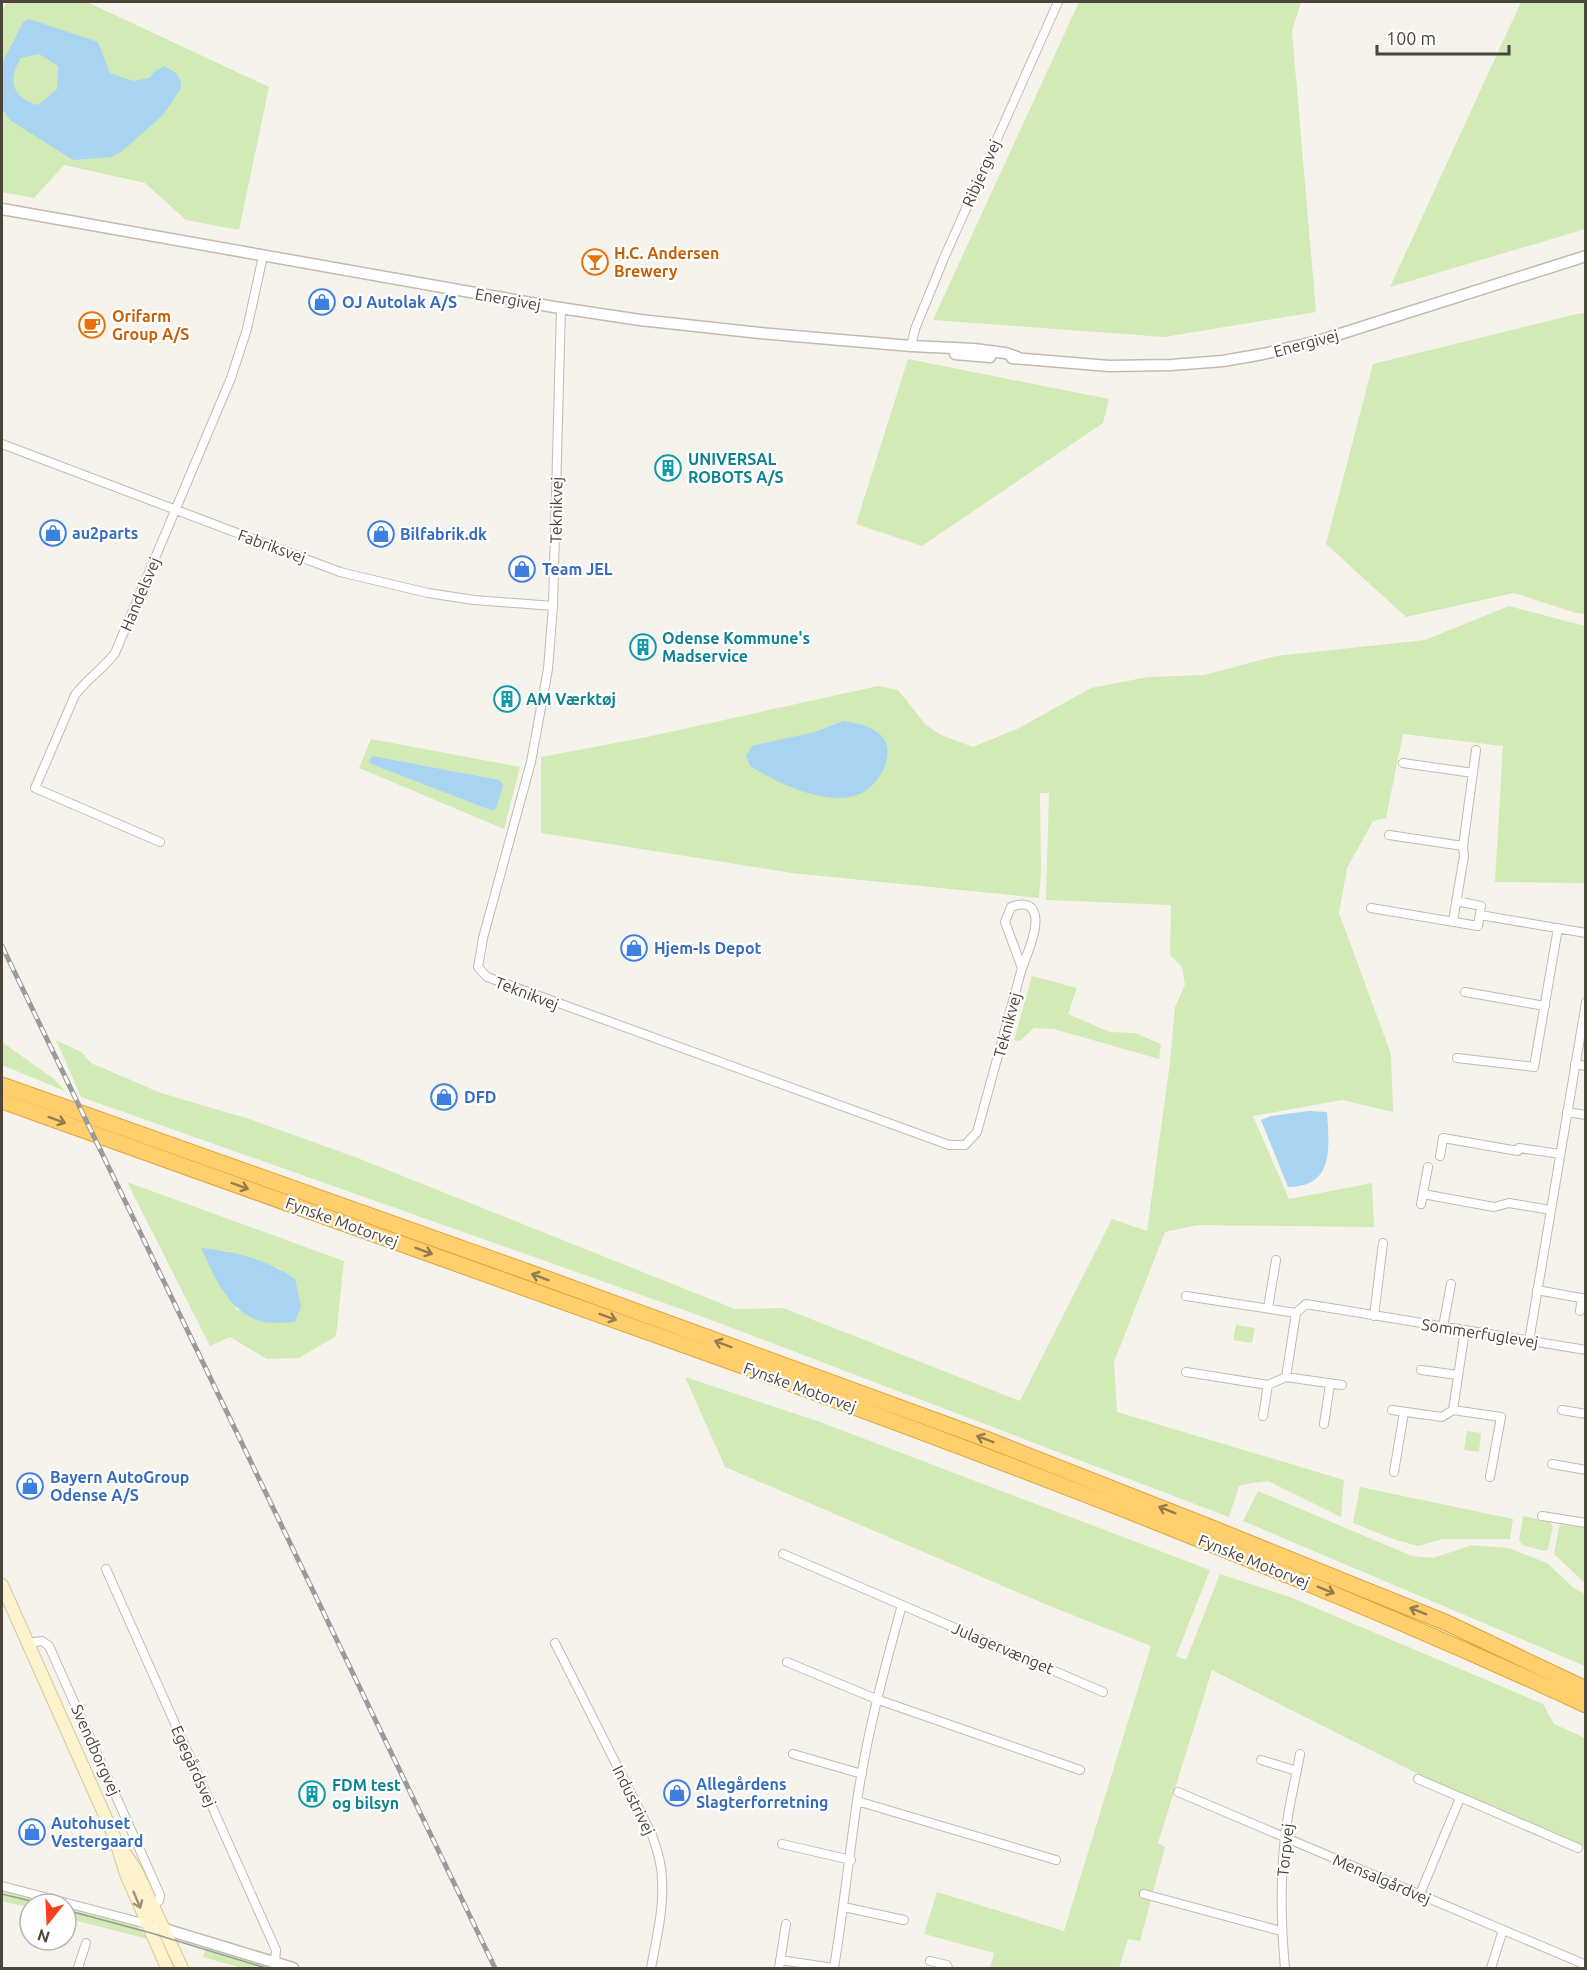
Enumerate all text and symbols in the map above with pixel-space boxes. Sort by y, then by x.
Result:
scale bar [1377,18,1509,56]
text: 100 m [1386,28,1436,48]
street label: Ribjergvej [958,137,1004,209]
place label: H.C. Andersen Brewery [614,244,719,280]
bar icon: H.C. Andersen Brewery [580,247,610,277]
street label: Energivej [474,284,542,314]
shop icon: OJ Autolak A/S [307,287,337,317]
place label: OJ Autolak A/S [342,293,457,311]
place label: Orifarm Group A/S [112,307,189,343]
cafe icon: Orifarm Group A/S [77,310,107,340]
street label: Energivej [1272,326,1340,360]
place label: UNIVERSAL ROBOTS A/S [688,450,784,486]
building icon: UNIVERSAL ROBOTS A/S [653,453,683,483]
street label: Teknikvej [546,477,566,543]
shop icon: au2parts [38,518,68,548]
shop icon: Bilfabrik.dk [366,519,396,549]
place label: au2parts [72,524,138,542]
street label: Fabriksvej [236,525,308,567]
place label: Bilfabrik.dk [400,525,487,543]
street label: Handelsvej [116,554,164,634]
shop icon: Team JEL [507,554,537,584]
place label: Team JEL [542,560,613,578]
place label: Odense Kommune's Madservice [662,629,810,665]
building icon: Odense Kommune's Madservice [628,632,658,662]
building icon: AM Værktøj [492,684,522,714]
place label: AM Værktøj [526,690,616,708]
shop icon: Hjem-Is Depot [619,933,649,963]
place label: Hjem-Is Depot [654,939,762,957]
street label: Teknikvej [493,973,561,1013]
street label: Teknikvej [990,990,1024,1060]
shop icon: DFD [429,1082,459,1112]
place label: DFD [464,1088,496,1106]
one-way arrow [47,1116,66,1127]
one-way arrow [230,1181,249,1192]
street label: Fynske Motorvej [283,1193,401,1251]
one-way arrow [414,1247,433,1258]
one-way arrow [531,1270,550,1281]
one-way arrow [598,1313,616,1324]
street label: Sommerfuglevej [1420,1315,1540,1351]
one-way arrow [714,1337,733,1348]
street label: Fynske Motorvej [741,1358,859,1416]
one-way arrow [977,1433,995,1444]
place label: Bayern AutoGroup Odense A/S [50,1468,189,1504]
shop icon: Bayern AutoGroup Odense A/S [15,1471,45,1501]
one-way arrow [1158,1504,1177,1515]
street label: Fynske Motorvej [1196,1530,1312,1592]
one-way arrow [1316,1585,1335,1596]
one-way arrow [1409,1605,1428,1616]
street label: Julagervænget [949,1618,1057,1678]
street label: Svendborgvej [68,1702,124,1798]
street label: Egegårdsvej [168,1723,220,1809]
street label: Industrivej [609,1762,659,1838]
place label: Allegårdens Slagterforretning [696,1775,829,1811]
place label: FDM test og bilsyn [332,1776,401,1812]
shop icon: Allegårdens Slagterforretning [662,1778,692,1808]
building icon: FDM test og bilsyn [297,1779,327,1809]
place label: Autohuset Vestergaard [51,1814,143,1850]
shop icon: Autohuset Vestergaard [17,1817,47,1847]
street label: Torpvej [1273,1823,1297,1877]
street label: Mensalgårdvej [1330,1850,1434,1908]
one-way arrow [132,1890,143,1908]
north arrow [18,1892,78,1952]
text: N [35,1926,52,1947]

